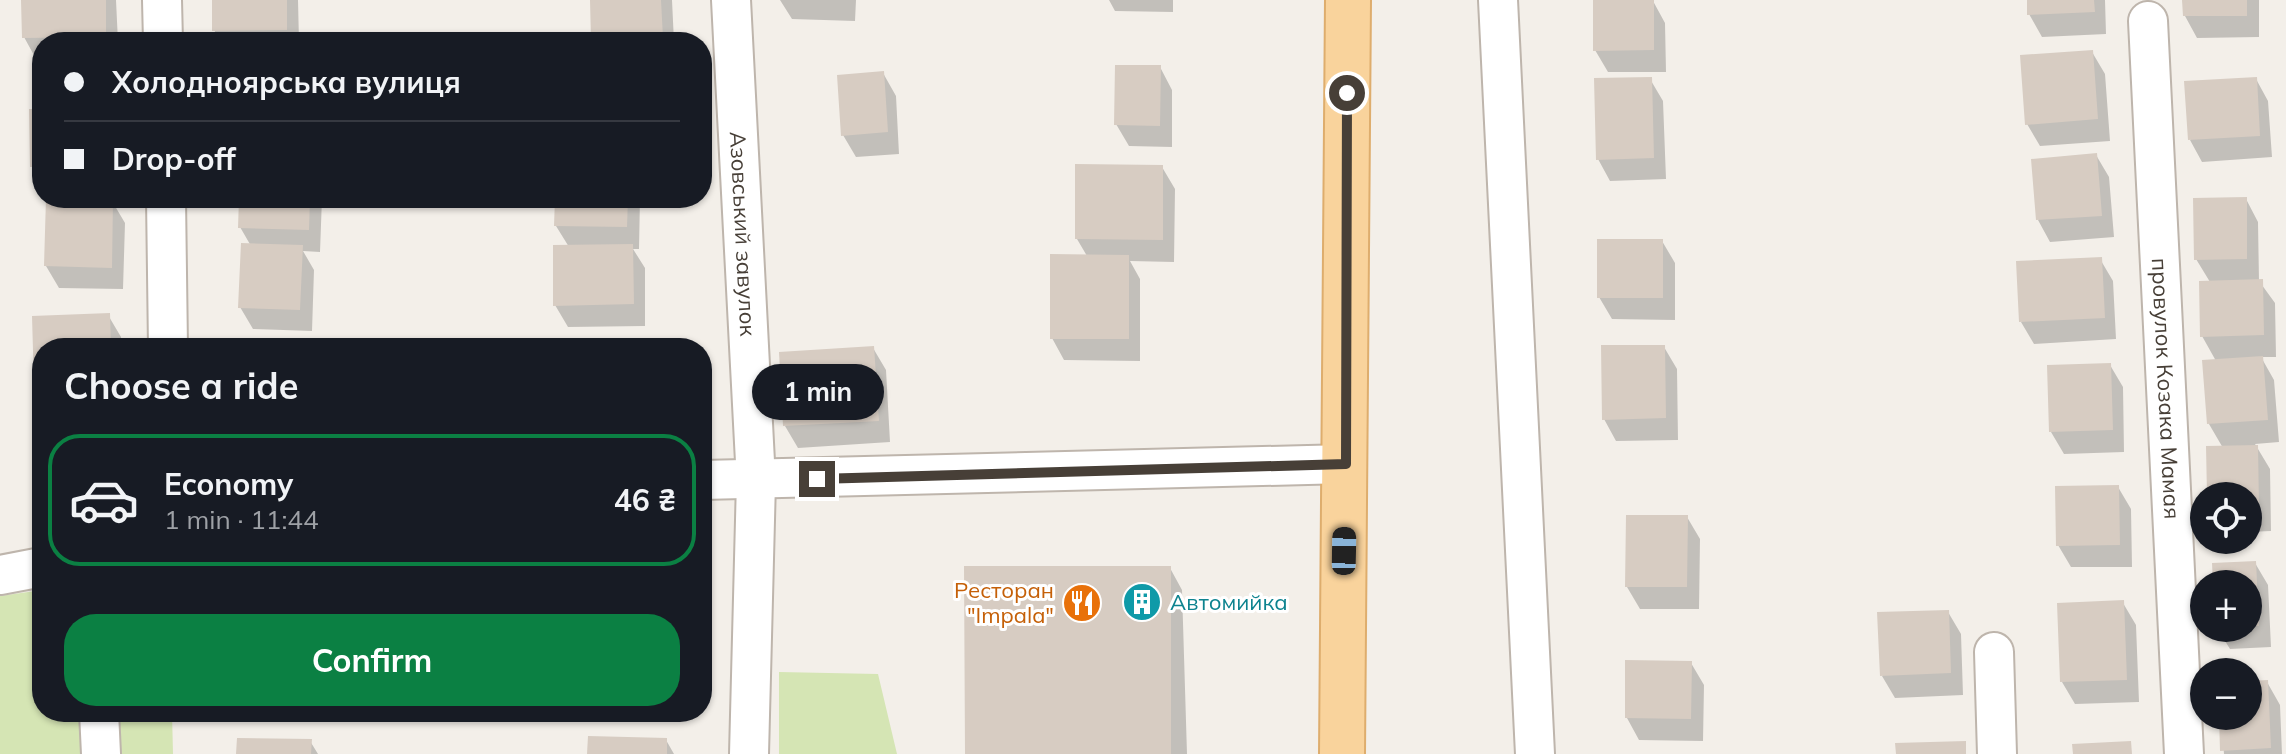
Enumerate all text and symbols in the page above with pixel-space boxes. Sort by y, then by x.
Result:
text: Холодноярська вулиця [112,63,461,101]
route start [1329,75,1365,111]
street label: Азовський завулок [724,131,762,337]
text: Drop-off [112,140,236,178]
street label: провулок Козака Мамая [2146,257,2186,520]
text: Choose a ride [64,363,298,408]
callout: 1 min [751,363,883,419]
text: 1 min [784,375,852,408]
route end [799,461,835,497]
icon: car [68,464,140,536]
text: Economy [164,465,293,503]
text: 46 ₴ [614,481,676,519]
map controls [2190,482,2262,730]
button: locate [2190,482,2262,554]
text: 1 min · 11:44 [164,503,319,536]
car [1332,527,1356,575]
button: + [2190,570,2262,642]
place label: Ресторан "Impala" [954,576,1054,629]
building icon: Автомийка [1121,581,1163,623]
restaurant icon: Ресторан "Impala" [1061,582,1103,624]
place label: Автомийка [1170,588,1288,616]
button: Confirm [64,614,680,706]
button: − [2190,658,2262,730]

